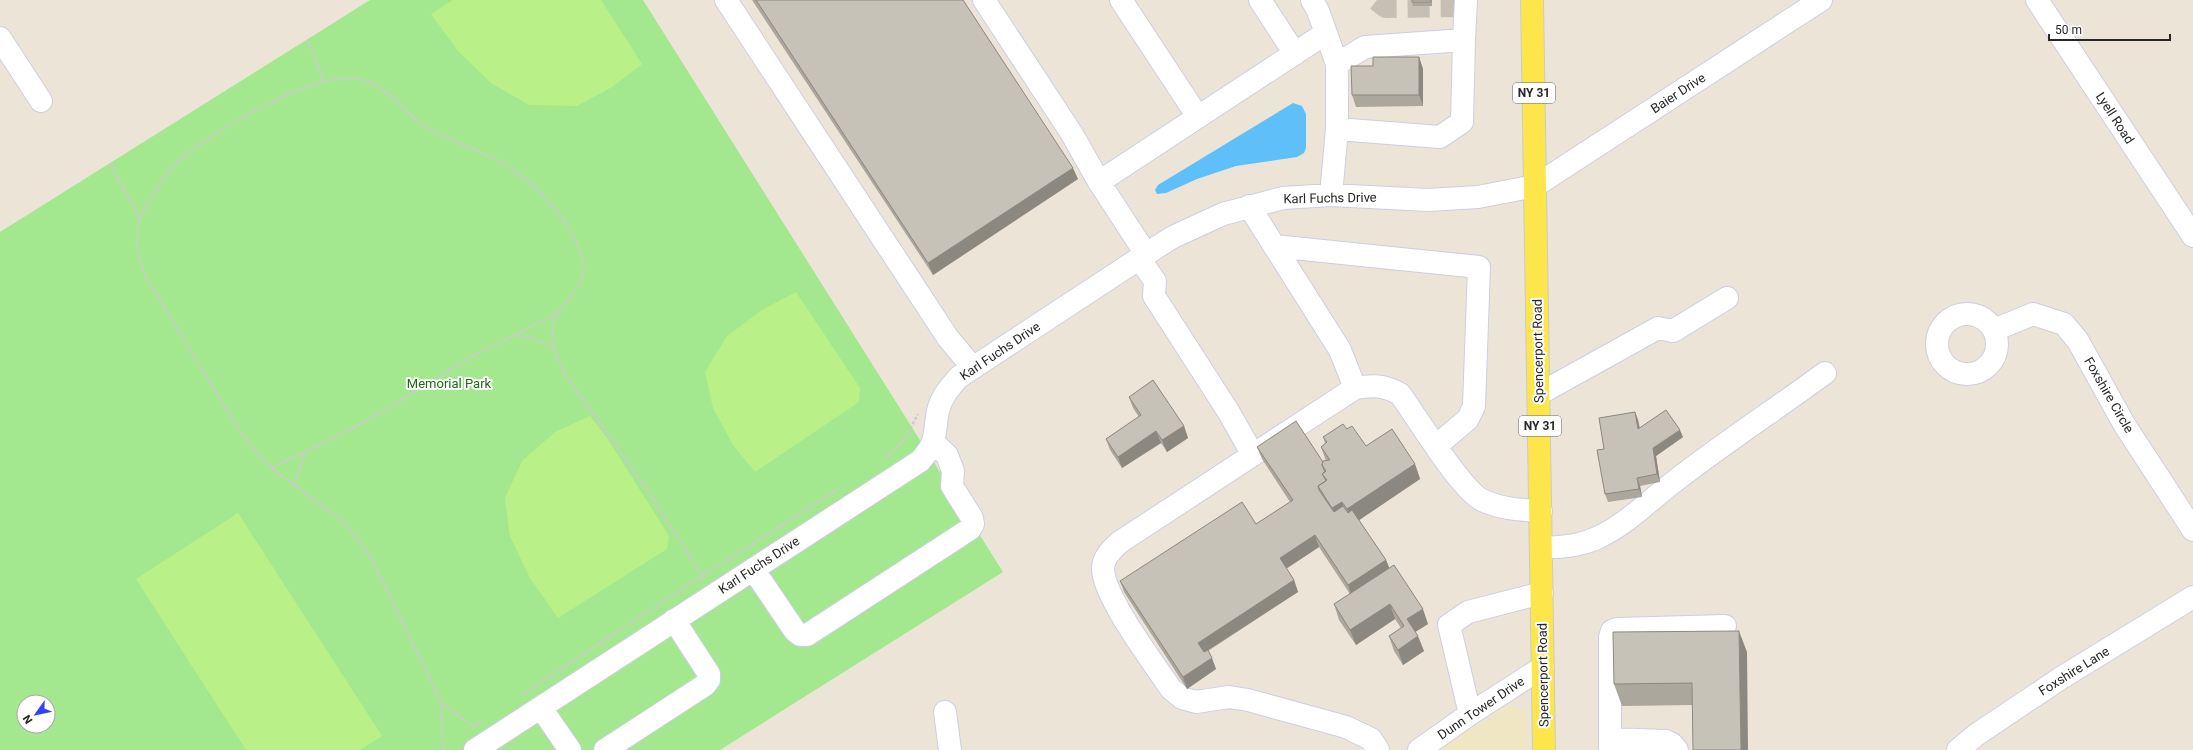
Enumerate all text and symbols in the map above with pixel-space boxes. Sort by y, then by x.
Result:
scale bar [2049,16,2170,42]
text: 50 m [2055,23,2082,37]
street label: Baier Drive [1648,70,1708,116]
road number: NY 31 [1513,83,1555,103]
street label: Lyell Road [2093,89,2137,147]
street label: Karl Fuchs Drive [1283,190,1377,206]
street label: Spencerport Road [1530,299,1546,403]
street label: Karl Fuchs Drive [957,319,1043,383]
street label: Foxshire Circle [2081,354,2137,436]
park label: Memorial Park [407,376,492,391]
road number: NY 31 [1519,416,1561,436]
street label: Karl Fuchs Drive [716,533,802,597]
street label: Spencerport Road [1535,623,1551,727]
street label: Foxshire Lane [2036,643,2112,699]
street label: Dunn Tower Drive [1435,673,1527,742]
north arrow [16,694,56,734]
text: N [20,712,36,726]

